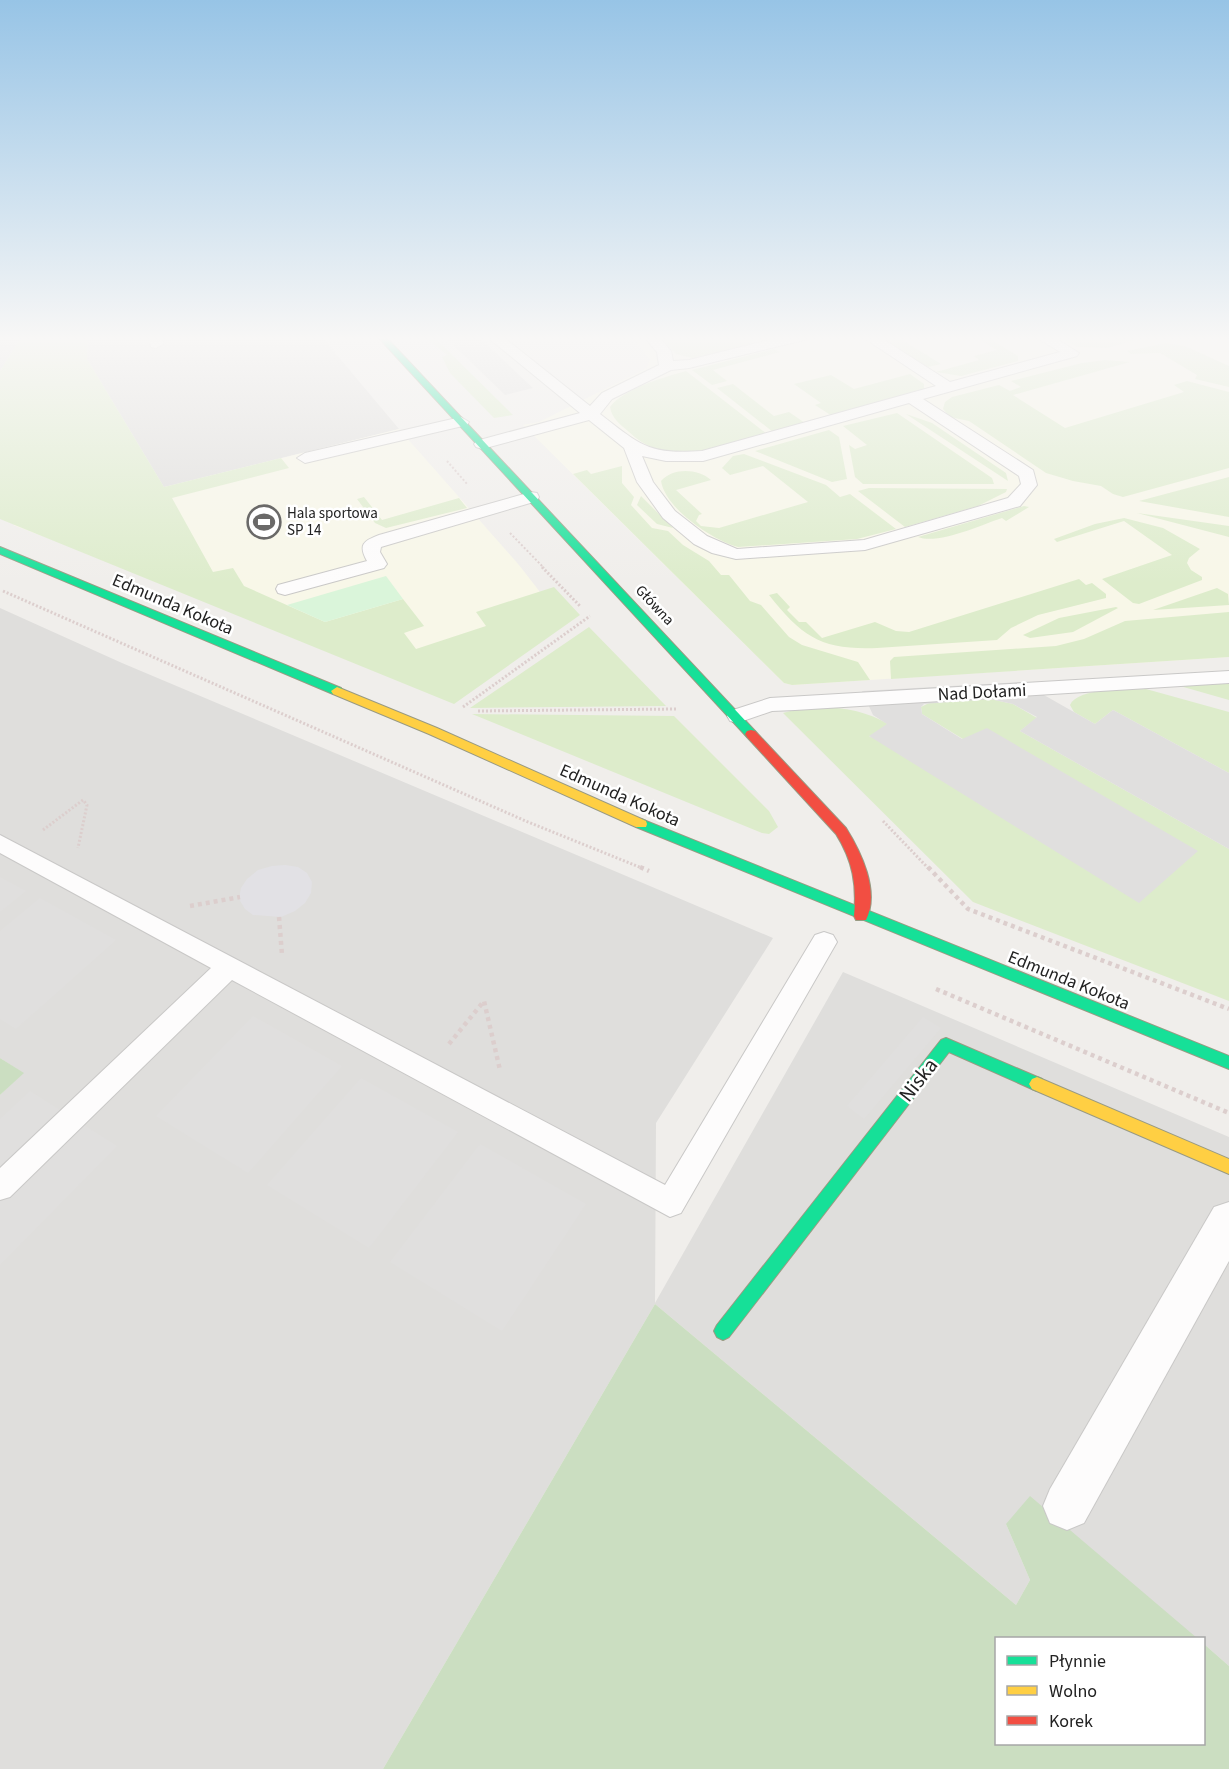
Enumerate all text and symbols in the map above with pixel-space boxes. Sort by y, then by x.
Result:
place label: Hala sportowa SP 14 [287,503,378,541]
sports icon: Hala sportowa SP 14 [246,504,282,540]
street label: Edmunda Kokota [108,568,237,641]
street label: Główna [630,580,679,630]
street label: Nad Dołami [937,678,1027,707]
street label: Edmunda Kokota [556,758,684,833]
street label: Edmunda Kokota [1004,945,1133,1016]
street label: Niska [891,1052,945,1108]
legend [995,1637,1205,1745]
text: Płynnie [1049,1649,1106,1674]
text: Wolno [1049,1679,1097,1704]
text: Korek [1049,1709,1093,1734]

